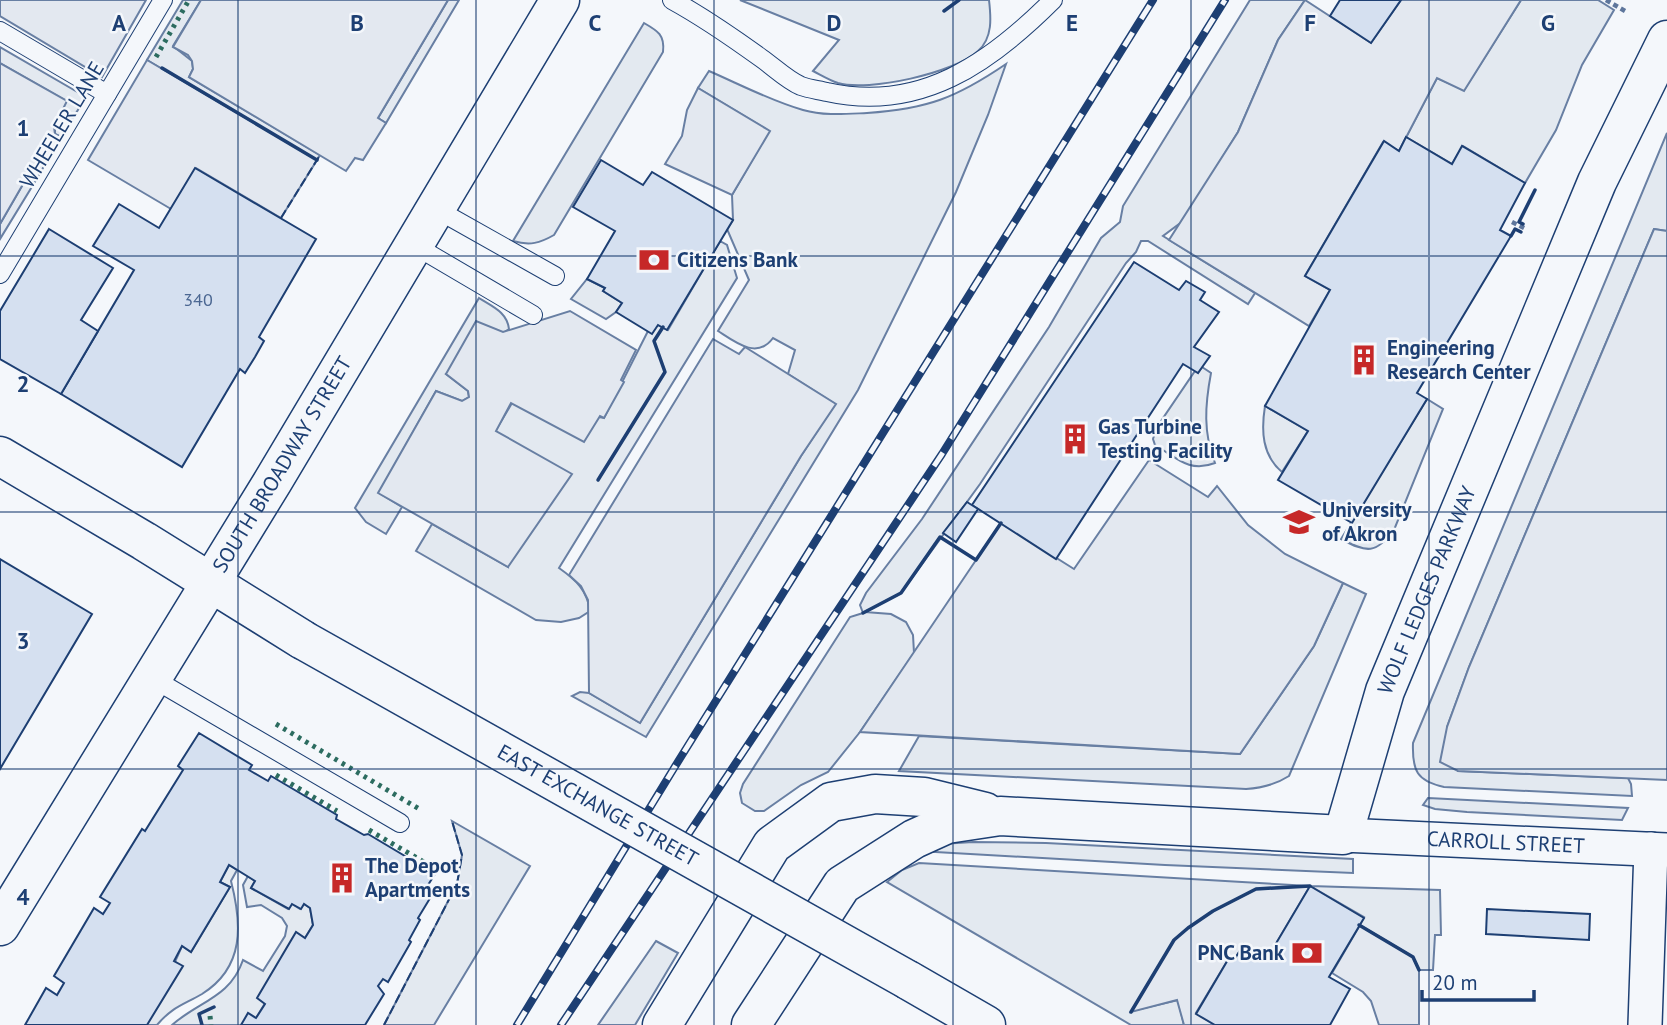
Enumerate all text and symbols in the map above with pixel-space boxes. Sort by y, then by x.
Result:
text: A [112,8,126,37]
text: B [350,8,364,37]
text: C [589,8,602,37]
text: D [827,8,841,37]
text: E [1066,8,1078,37]
text: F [1304,8,1316,37]
text: G [1541,8,1555,37]
street label: WHEELER LANE [13,57,110,193]
text: 1 [16,113,30,142]
bank icon: Citizens Bank [637,243,671,277]
place label: Citizens Bank [677,246,798,273]
house number: 340 [183,288,213,311]
place label: Engineering Research Center [1387,334,1531,385]
building icon: Engineering Research Center [1347,343,1381,377]
street label: SOUTH BROADWAY STREET [206,351,358,577]
text: 2 [16,369,30,398]
place label: Gas Turbine Testing Facility [1098,413,1233,464]
building icon: Gas Turbine Testing Facility [1058,422,1092,456]
street label: WOLF LEDGES PARKWAY [1371,482,1482,698]
place label: University of Akron [1322,496,1413,547]
school or university icon: University of Akron [1282,505,1316,539]
text: 3 [16,626,30,655]
street label: EAST EXCHANGE STREET [493,738,703,872]
street label: CARROLL STREET [1426,825,1586,859]
place label: The Depot Apartments [365,852,470,903]
building icon: The Depot Apartments [325,861,359,895]
text: 4 [16,882,30,911]
bank icon: PNC Bank [1290,936,1324,970]
place label: PNC Bank [1197,939,1285,966]
scale bar [1422,958,1534,1002]
text: 20 m [1432,969,1478,996]

